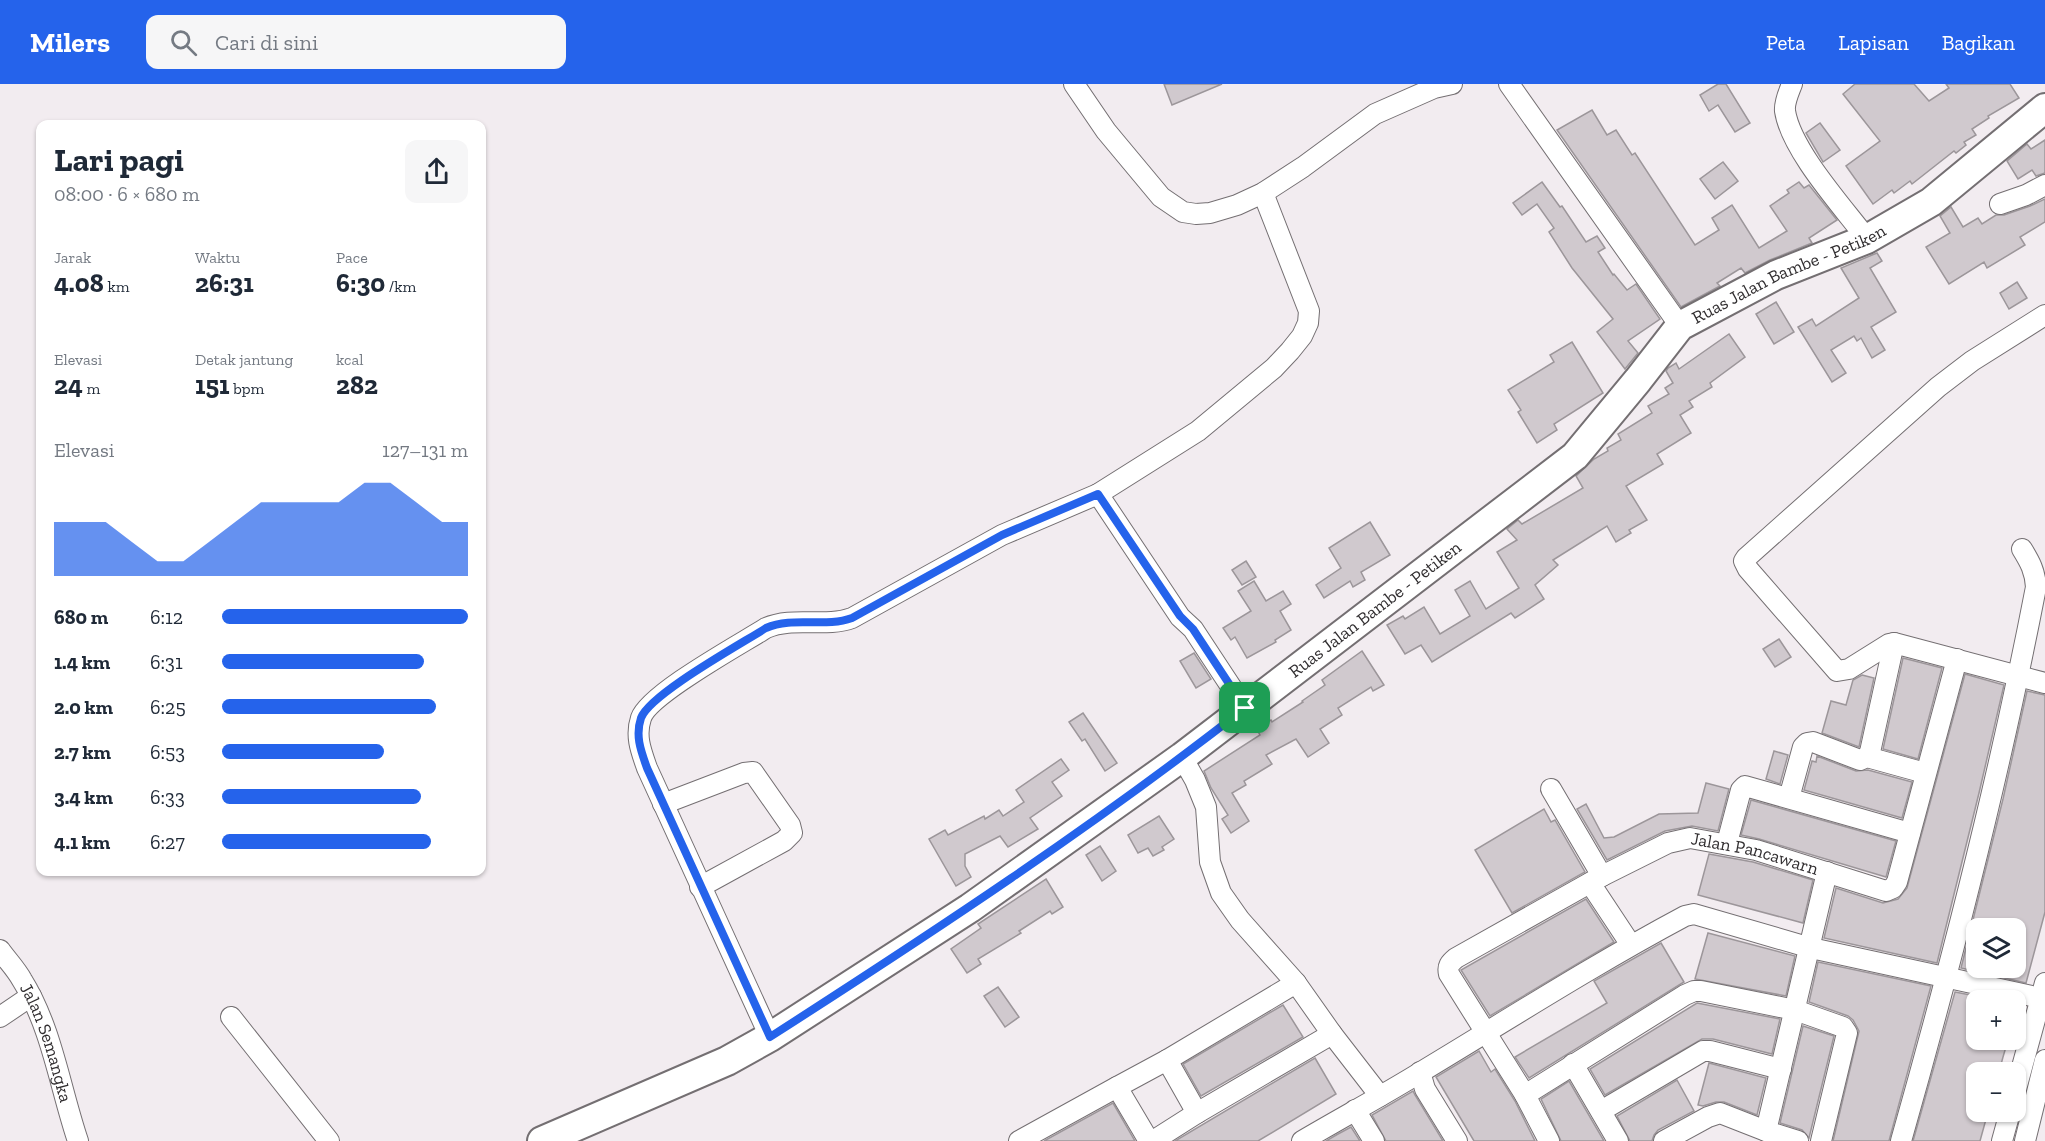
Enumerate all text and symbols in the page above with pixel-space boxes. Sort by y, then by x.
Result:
search box [146,15,566,69]
text: Milers [30,26,110,59]
icon: search [167,26,200,59]
text: Cari di sini [215,29,318,56]
text: Peta [1766,30,1805,55]
text: Lapisan [1838,30,1909,55]
text: Bagikan [1942,30,2015,55]
text: Lari pagi [54,140,184,179]
button: share [405,140,468,203]
text: 08:00 · 6 × 680 m [54,182,199,206]
street label: Ruas Jalan Bambe - Petiken [1688,219,1890,329]
text: Jarak [54,248,91,267]
text: Waktu [195,248,240,267]
text: Pace [336,248,368,267]
text: 4.08 [54,267,104,299]
text: 26:31 [195,267,254,299]
text: 6:30 [336,267,385,299]
text: km [104,277,130,296]
text: /km [385,277,416,296]
text: Elevasi [54,350,102,369]
text: Detak jantung [195,350,293,369]
text: kcal [336,350,363,369]
text: 24 [54,369,83,401]
text: 151 [195,369,230,401]
text: 282 [336,369,378,401]
text: m [83,379,100,398]
text: bpm [230,379,264,398]
text: Elevasi [54,438,114,462]
text: 127–131 m [382,438,468,462]
street label: Ruas Jalan Bambe - Petiken [1284,536,1466,682]
text: 680 m [54,605,108,629]
text: 6:12 [150,605,183,629]
text: 1.4 km [54,650,110,674]
text: 6:31 [150,650,183,674]
pin [1219,682,1270,733]
icon: arrive [1228,691,1261,724]
text: 2.0 km [54,695,113,719]
text: 6:25 [150,695,186,719]
text: 2.7 km [54,740,111,764]
text: 6:53 [150,740,185,764]
text: 3.4 km [54,785,113,809]
text: 6:33 [150,785,185,809]
street label: Jalan Pancawarn [1689,827,1822,880]
text: 4.1 km [54,830,110,854]
text: 6:27 [150,830,185,854]
map controls [1966,918,2026,1122]
button: layers [1966,918,2026,978]
street label: Jalan Semangka [15,979,77,1105]
button: + [1966,990,2026,1050]
button: − [1966,1062,2026,1122]

